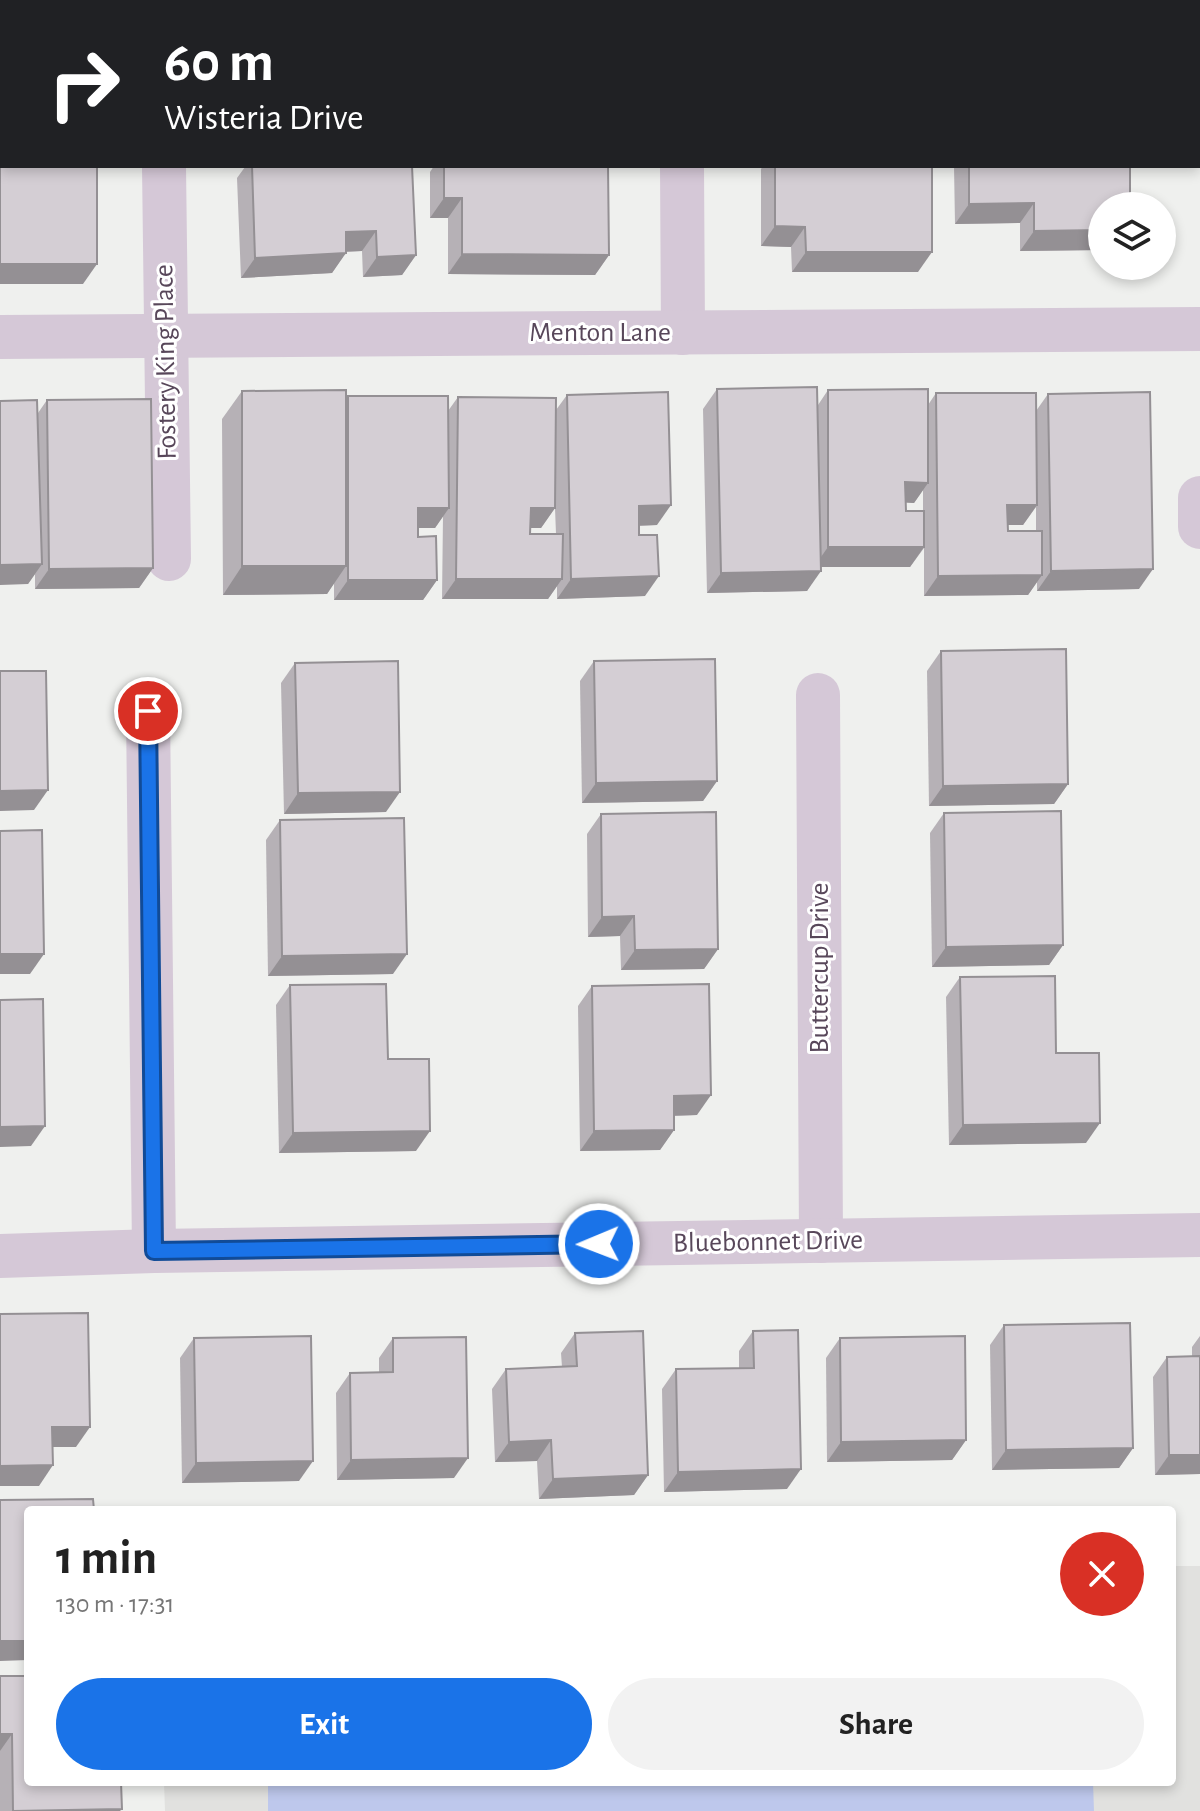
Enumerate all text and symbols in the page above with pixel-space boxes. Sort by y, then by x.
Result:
icon: right [32,32,136,136]
text: 60 m [164,35,274,91]
text: Wisteria Drive [164,100,364,136]
map controls [1088,192,1176,280]
button: layers [1088,192,1176,280]
street label: Fostery King Place [150,264,182,460]
street label: Menton Lane [529,319,671,347]
pin [114,677,182,745]
icon: arrive [126,689,170,733]
street label: Buttercup Drive [806,883,834,1053]
position arrow [557,1202,641,1286]
street label: Bluebonnet Drive [673,1226,863,1258]
button: close [1060,1532,1144,1616]
text: 1 min [56,1535,157,1583]
text: 130 m · 17:31 [56,1591,174,1617]
button: Exit [56,1678,592,1770]
button: Share [608,1678,1144,1770]

